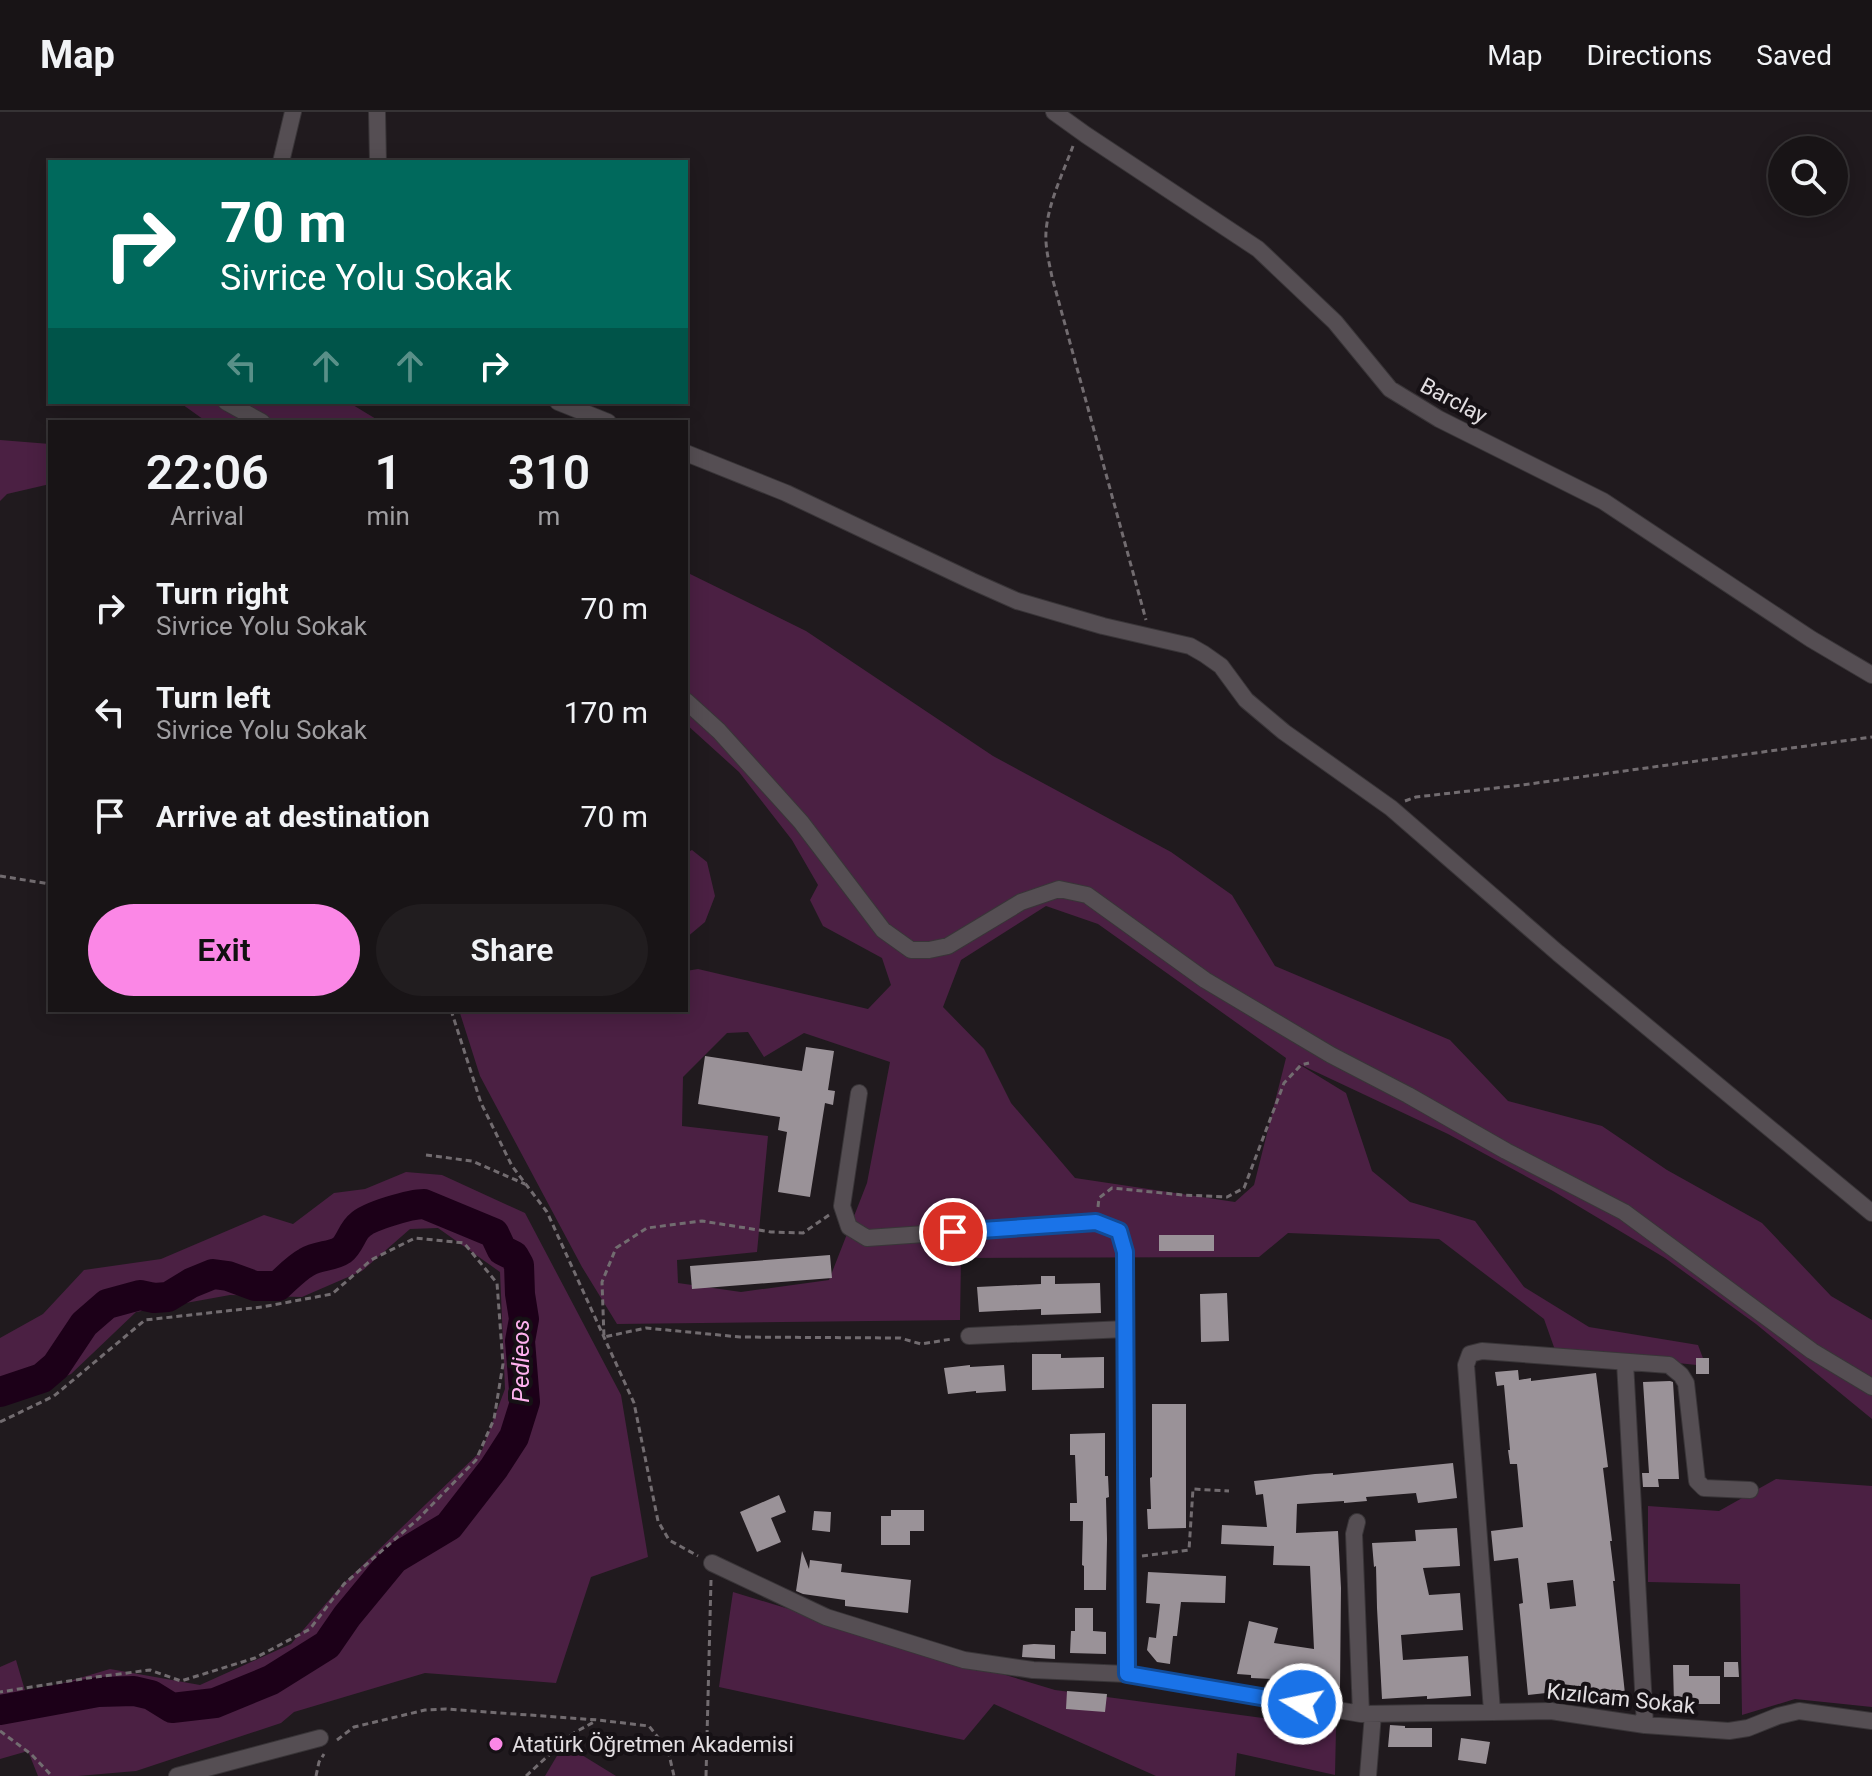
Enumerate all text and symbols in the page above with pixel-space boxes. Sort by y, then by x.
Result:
text: Map [40,33,115,77]
text: Map [1487,39,1543,72]
text: Directions [1587,39,1712,72]
text: Saved [1756,39,1832,72]
map controls [1768,136,1848,216]
button: search [1768,136,1848,216]
text: 70 m [220,190,347,256]
icon: right [88,192,192,296]
text: Sivrice Yolu Sokak [220,257,512,299]
icon: left [220,344,264,388]
icon: ahead [304,344,348,388]
icon: ahead [388,344,432,388]
icon: right [472,344,516,388]
street label: Barclay [1416,372,1492,429]
text: 22:06 [146,444,269,501]
text: 1 [375,444,402,501]
text: 310 [508,444,590,501]
text: Arrival [170,501,244,531]
text: min [366,501,410,531]
text: m [538,501,560,531]
text: Turn right [156,576,289,611]
icon: right [88,586,132,630]
text: 70 m [581,591,648,626]
text: Sivrice Yolu Sokak [156,611,367,641]
text: Turn left [156,680,271,715]
icon: left [88,690,132,734]
text: 170 m [564,695,648,730]
text: Sivrice Yolu Sokak [156,715,367,745]
icon: arrive [88,794,132,838]
text: Arrive at destination [156,799,430,834]
text: 70 m [581,799,648,834]
button: Exit [88,904,360,996]
button: Share [376,904,648,996]
pin [919,1198,987,1266]
icon: arrive [931,1210,975,1254]
water label: Pedieos [507,1319,535,1403]
position arrow [1260,1662,1344,1746]
street label: Kızılcam Sokak [1546,1678,1697,1719]
place label: Atatürk Öğretmen Akademisi [512,1732,794,1757]
marker: Atatürk Öğretmen Akademisi [487,1735,505,1753]

